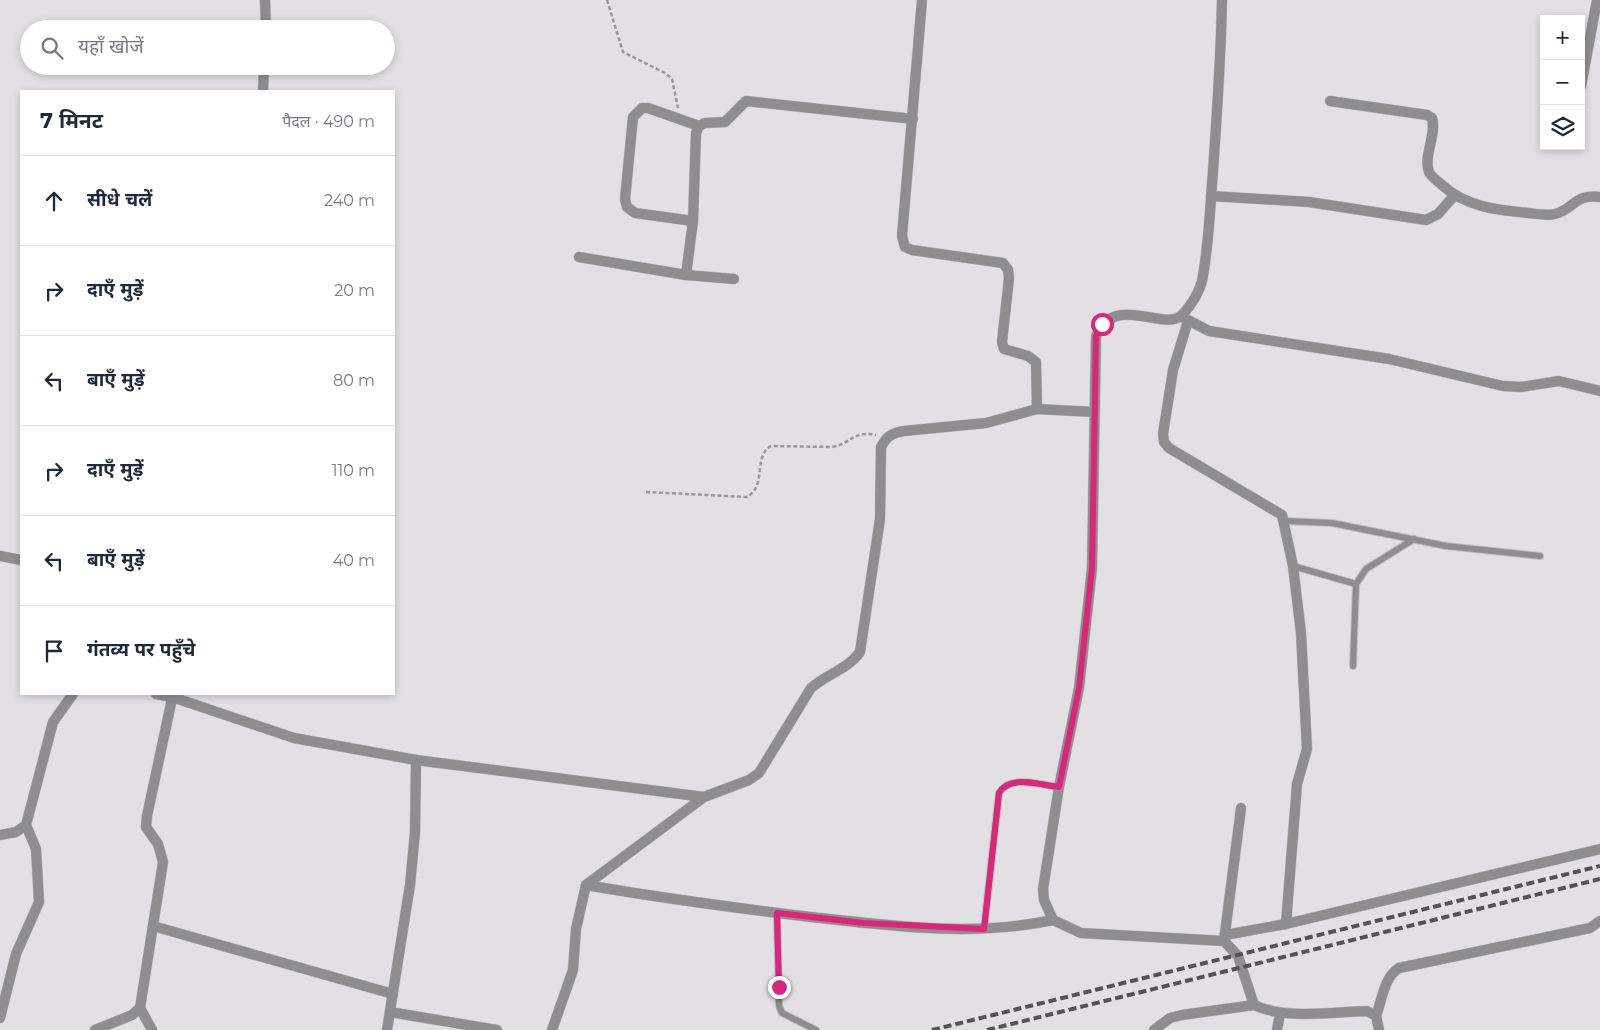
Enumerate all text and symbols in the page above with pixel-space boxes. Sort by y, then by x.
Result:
map controls [1540,15,1585,150]
button: + [1540,15,1585,60]
search box [20,20,395,75]
icon: search [38,34,66,62]
text: यहाँ खोजें [78,35,144,58]
button: − [1540,60,1585,105]
button: layers [1540,105,1585,150]
text: 7 मिनट [40,108,103,133]
text: पैदल · 490 m [282,112,375,131]
icon: ahead [40,187,68,215]
text: सीधे चलें [87,188,152,211]
text: 240 m [324,191,375,210]
icon: right [40,277,68,305]
text: दाएँ मुड़ें [87,278,143,301]
text: 20 m [334,281,375,300]
route start [1091,313,1114,336]
icon: left [40,367,68,395]
text: बाएँ मुड़ें [87,368,144,391]
text: 80 m [333,371,375,390]
icon: right [40,457,68,485]
text: दाएँ मुड़ें [87,458,143,481]
text: 110 m [332,461,375,480]
icon: left [40,547,68,575]
text: बाएँ मुड़ें [87,548,144,571]
text: 40 m [333,551,375,570]
icon: arrive [40,637,68,665]
text: गंतव्य पर पहुँचे [87,638,195,661]
route end [768,976,791,999]

